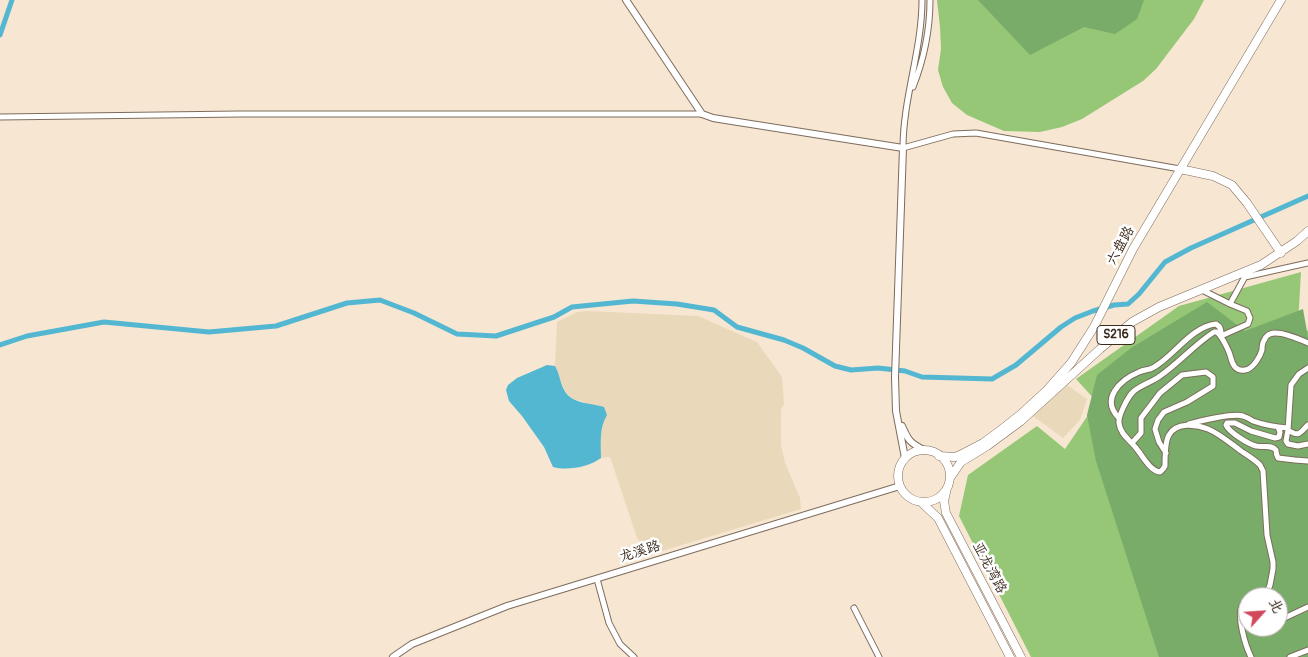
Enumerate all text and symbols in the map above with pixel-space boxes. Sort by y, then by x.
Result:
street label: 六盘路 [1104,224,1138,268]
road number: S216 [1097,326,1135,344]
street label: 龙溪路 [617,538,663,566]
street label: 亚龙湾路 [968,539,1010,597]
north arrow [1238,587,1288,637]
text: 北 [1265,596,1287,616]

